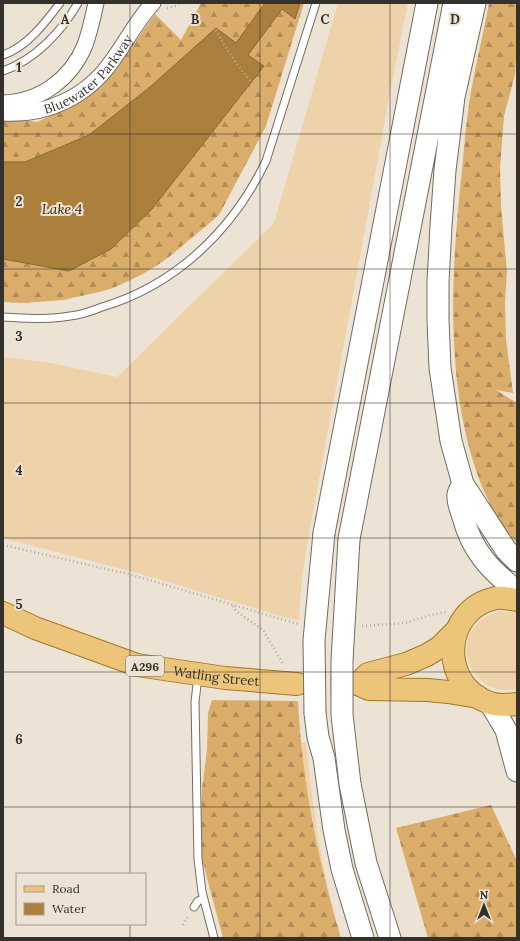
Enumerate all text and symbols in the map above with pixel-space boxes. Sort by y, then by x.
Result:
text: A [61,11,70,28]
text: B [191,11,200,28]
text: C [321,11,330,28]
text: D [450,11,460,28]
street label: Bluewater Parkway [42,31,136,117]
text: 1 [16,59,22,76]
text: 2 [16,193,23,210]
water label: Lake 4 [42,200,82,218]
text: 3 [15,328,23,345]
text: 4 [15,462,23,479]
text: 5 [15,596,23,613]
road number: A296 [126,656,164,676]
street label: Watling Street [172,662,260,689]
text: 6 [15,731,23,748]
legend [16,873,146,925]
text: Road [52,881,80,896]
north arrow [464,885,504,925]
text: N [480,888,489,902]
text: Water [52,901,87,916]

